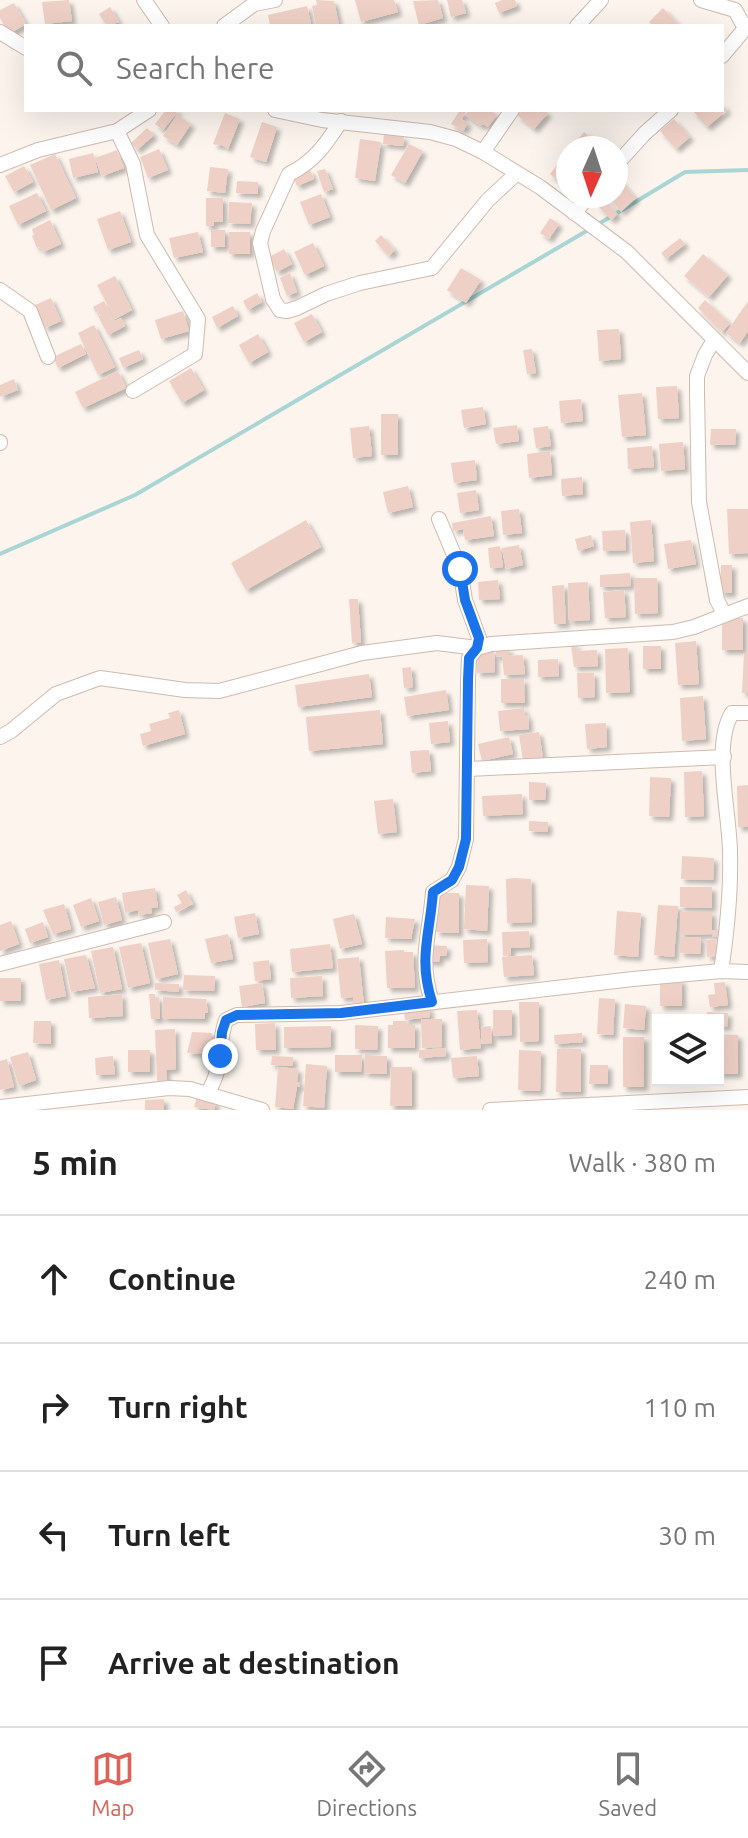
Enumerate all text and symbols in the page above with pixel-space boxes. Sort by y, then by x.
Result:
search box [24,24,724,112]
icon: search [52,46,96,90]
text: Search here [116,51,275,85]
north arrow [556,136,628,208]
route start [442,551,478,587]
map controls [652,1014,724,1086]
button: layers [652,1014,724,1086]
route end [202,1038,238,1074]
text: 5 min [32,1143,118,1181]
text: Walk · 380 m [568,1148,716,1177]
icon: ahead [32,1257,76,1301]
text: Continue [108,1262,236,1296]
text: 240 m [644,1265,716,1294]
icon: right [32,1385,76,1429]
text: Turn right [108,1390,248,1424]
text: 110 m [644,1393,716,1422]
icon: left [32,1513,76,1557]
text: Turn left [108,1518,230,1552]
text: 30 m [658,1521,716,1550]
icon: arrive [32,1641,76,1685]
text: Arrive at destination [108,1646,400,1680]
tab: Map [91,1747,135,1820]
tab: Directions [316,1747,417,1820]
tab: Saved [599,1747,657,1820]

